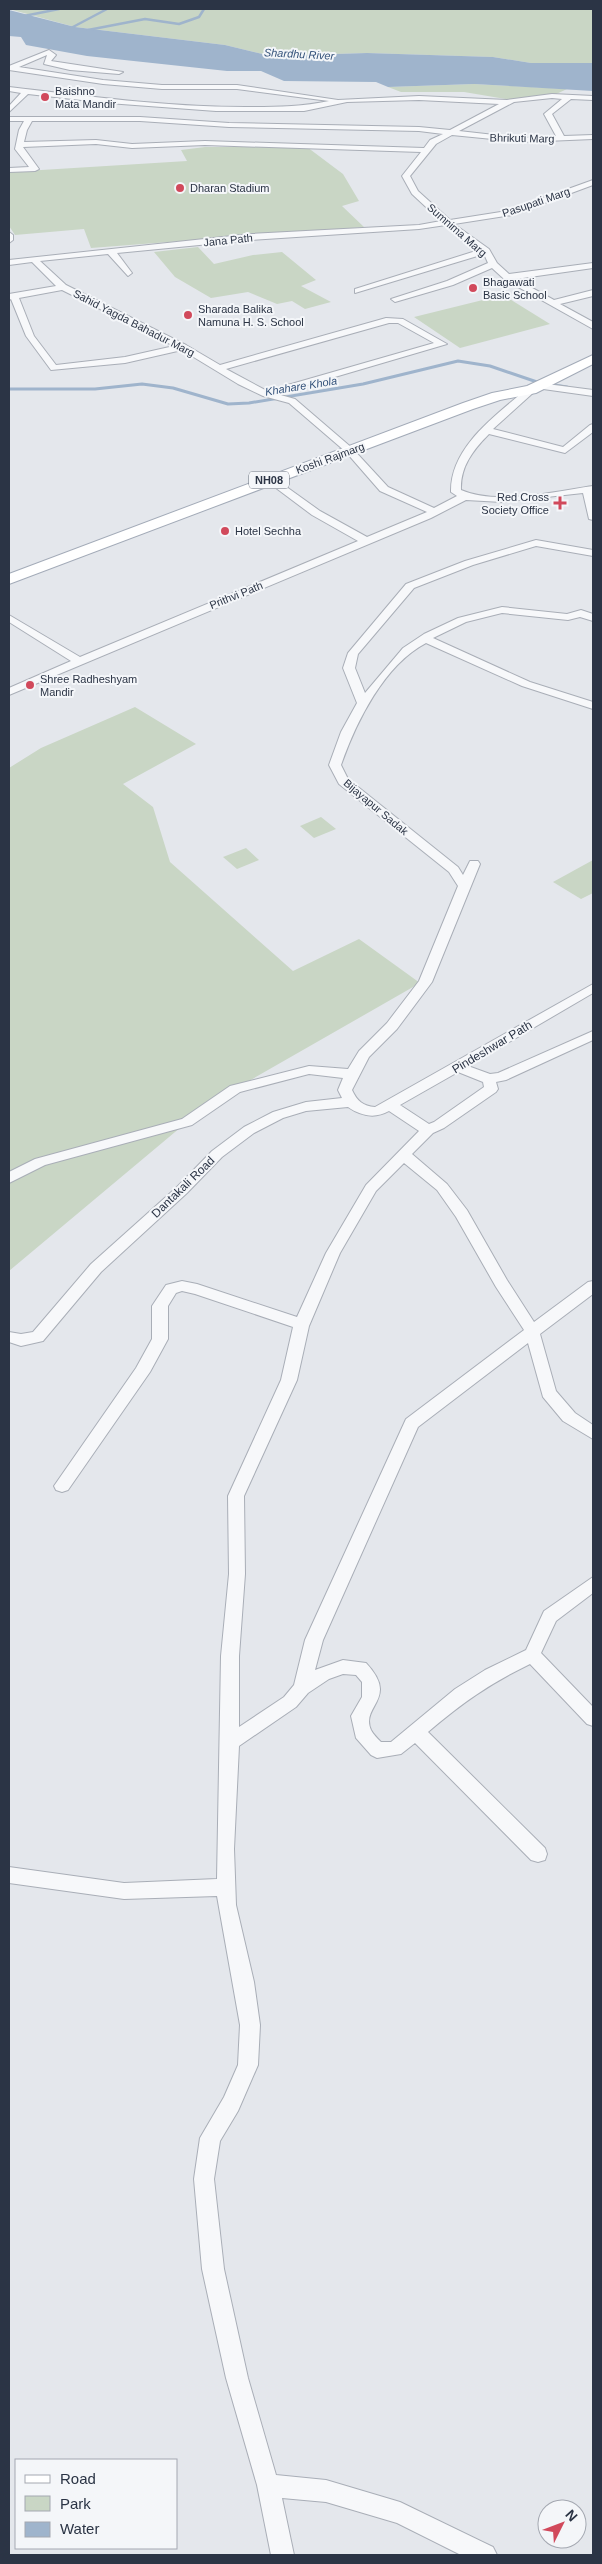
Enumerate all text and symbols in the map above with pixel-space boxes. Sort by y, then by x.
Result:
water label: Shardhu River [264,46,336,62]
place label: Baishno Mata Mandir [55,85,116,110]
marker: Baishno Mata Mandir [39,91,51,103]
street label: Bhrikuti Marg [490,131,554,145]
marker: Dharan Stadium [174,182,186,194]
place label: Dharan Stadium [190,182,270,194]
street label: Pasupati Marg [501,185,571,219]
street label: Sumnima Marg [425,201,489,259]
street label: Jana Path [203,231,253,249]
place label: Bhagawati Basic School [483,276,547,301]
marker: Bhagawati Basic School [467,282,479,294]
street label: Sahid Yagda Bahadur Marg [71,287,197,359]
place label: Sharada Balika Namuna H. S. School [198,303,304,328]
marker: Sharada Balika Namuna H. S. School [182,309,194,321]
water label: Khahare Khola [264,374,338,398]
street label: Koshi Rajmarg [294,440,366,476]
road number: NH08 [249,472,289,488]
place label: Red Cross Society Office [481,491,549,516]
marker: Red Cross Society Office [553,496,567,510]
marker: Hotel Sechha [219,525,231,537]
place label: Hotel Sechha [235,525,302,537]
street label: Prithvi Path [208,579,264,611]
place label: Shree Radheshyam Mandir [40,673,137,698]
marker: Shree Radheshyam Mandir [24,679,36,691]
street label: Bijayapur Sadak [341,777,411,838]
street label: Pindeshwar Path [450,1018,534,1076]
street label: Dantakali Road [149,1153,217,1221]
legend [15,2459,178,2549]
text: Road [60,2470,96,2487]
text: Park [60,2495,91,2512]
north arrow [537,2499,587,2549]
text: N [562,2506,581,2524]
text: Water [60,2520,99,2537]

